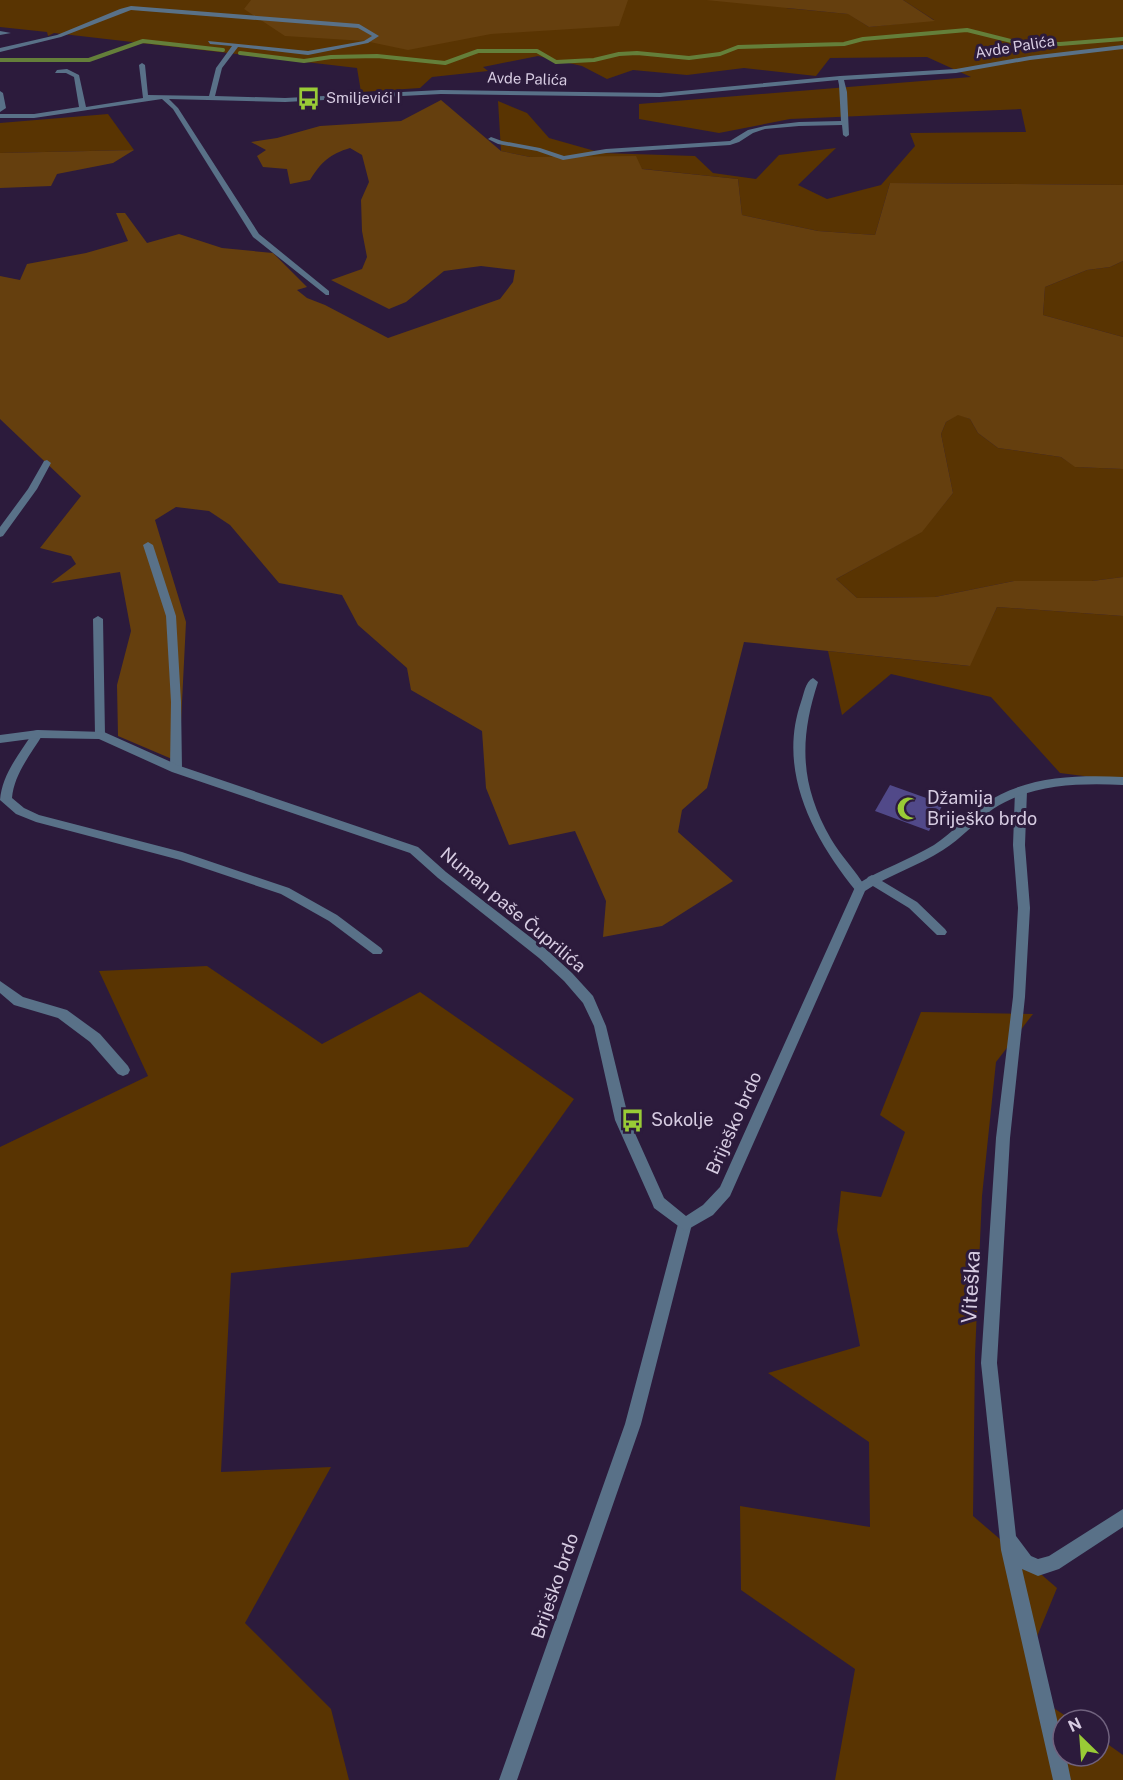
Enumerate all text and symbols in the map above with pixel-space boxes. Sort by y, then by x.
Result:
street label: Avde Palića [974,32,1056,61]
street label: Avde Palića [487,69,567,88]
bus stop icon: Smiljevići I [295,85,321,111]
place label: Smiljevići I [326,89,401,106]
place label: Džamija Briješko brdo [927,787,1037,829]
mosque icon: Džamija Briješko brdo [896,795,922,821]
street label: Numan paše Čuprilića [436,843,590,977]
street label: Briješko brdo [702,1068,766,1177]
bus stop icon: Sokolje [620,1107,646,1133]
place label: Sokolje [651,1109,713,1130]
street label: Viteška [956,1250,985,1324]
street label: Briješko brdo [527,1530,582,1641]
north arrow [1051,1708,1111,1768]
text: N [1065,1714,1085,1736]

